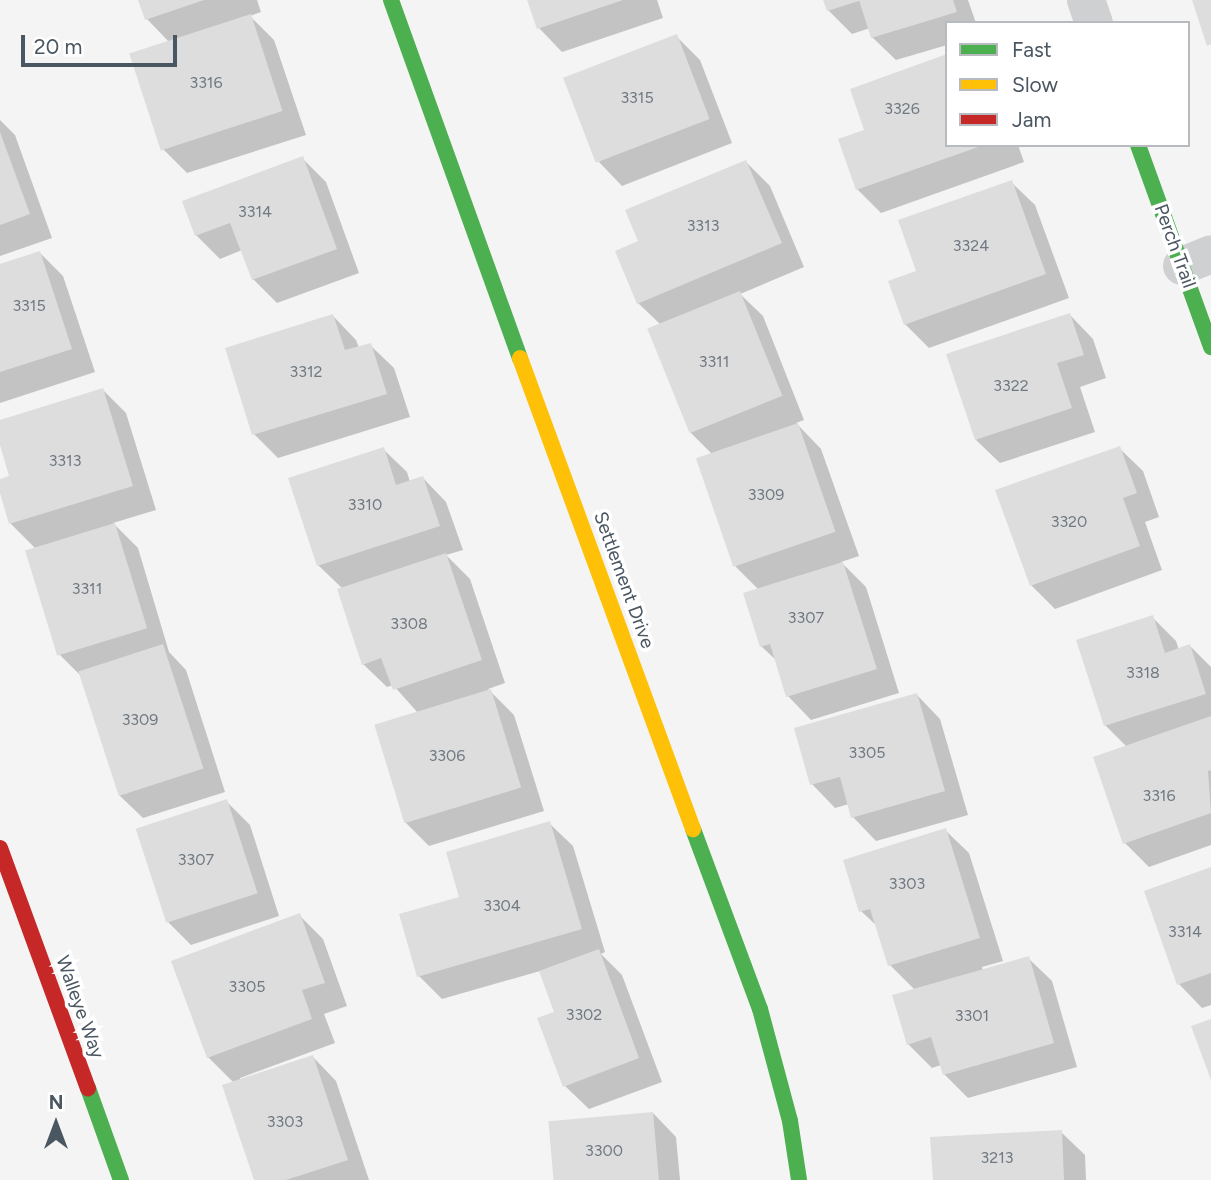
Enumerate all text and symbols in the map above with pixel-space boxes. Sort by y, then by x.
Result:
scale bar [24,21,180,65]
legend [945,21,1190,147]
text: 20 m [34,34,82,59]
text: Fast [1012,37,1052,62]
text: Slow [1012,72,1058,97]
house number: 3316 [189,73,223,93]
house number: 3315 [620,88,654,108]
house number: 3326 [884,99,920,119]
text: Jam [1012,107,1051,132]
street label: Perch Trail [1149,201,1201,291]
house number: 3314 [238,202,272,222]
house number: 3313 [687,216,719,236]
house number: 3324 [953,236,989,256]
house number: 3315 [12,296,46,316]
house number: 3311 [699,352,729,372]
house number: 3312 [290,362,322,382]
house number: 3322 [993,376,1029,396]
house number: 3313 [49,451,81,471]
house number: 3309 [748,485,784,505]
house number: 3310 [348,495,382,515]
street label: Settlement Drive [589,508,659,652]
house number: 3320 [1051,512,1087,532]
house number: 3311 [72,579,102,599]
house number: 3307 [788,608,824,628]
house number: 3308 [390,614,428,634]
house number: 3318 [1126,663,1160,683]
house number: 3309 [122,710,158,730]
house number: 3305 [849,743,885,763]
house number: 3306 [429,746,465,766]
house number: 3316 [1142,786,1176,806]
house number: 3307 [178,850,214,870]
house number: 3303 [889,874,925,894]
house number: 3304 [483,896,521,916]
house number: 3314 [1168,922,1202,942]
street label: Walleye Way [51,953,109,1061]
house number: 3305 [229,977,265,997]
house number: 3302 [566,1005,602,1025]
house number: 3301 [955,1006,989,1026]
north arrow [21,1089,91,1159]
text: N [49,1091,63,1114]
house number: 3303 [267,1112,303,1132]
house number: 3300 [585,1141,623,1161]
house number: 3213 [981,1148,1013,1168]

